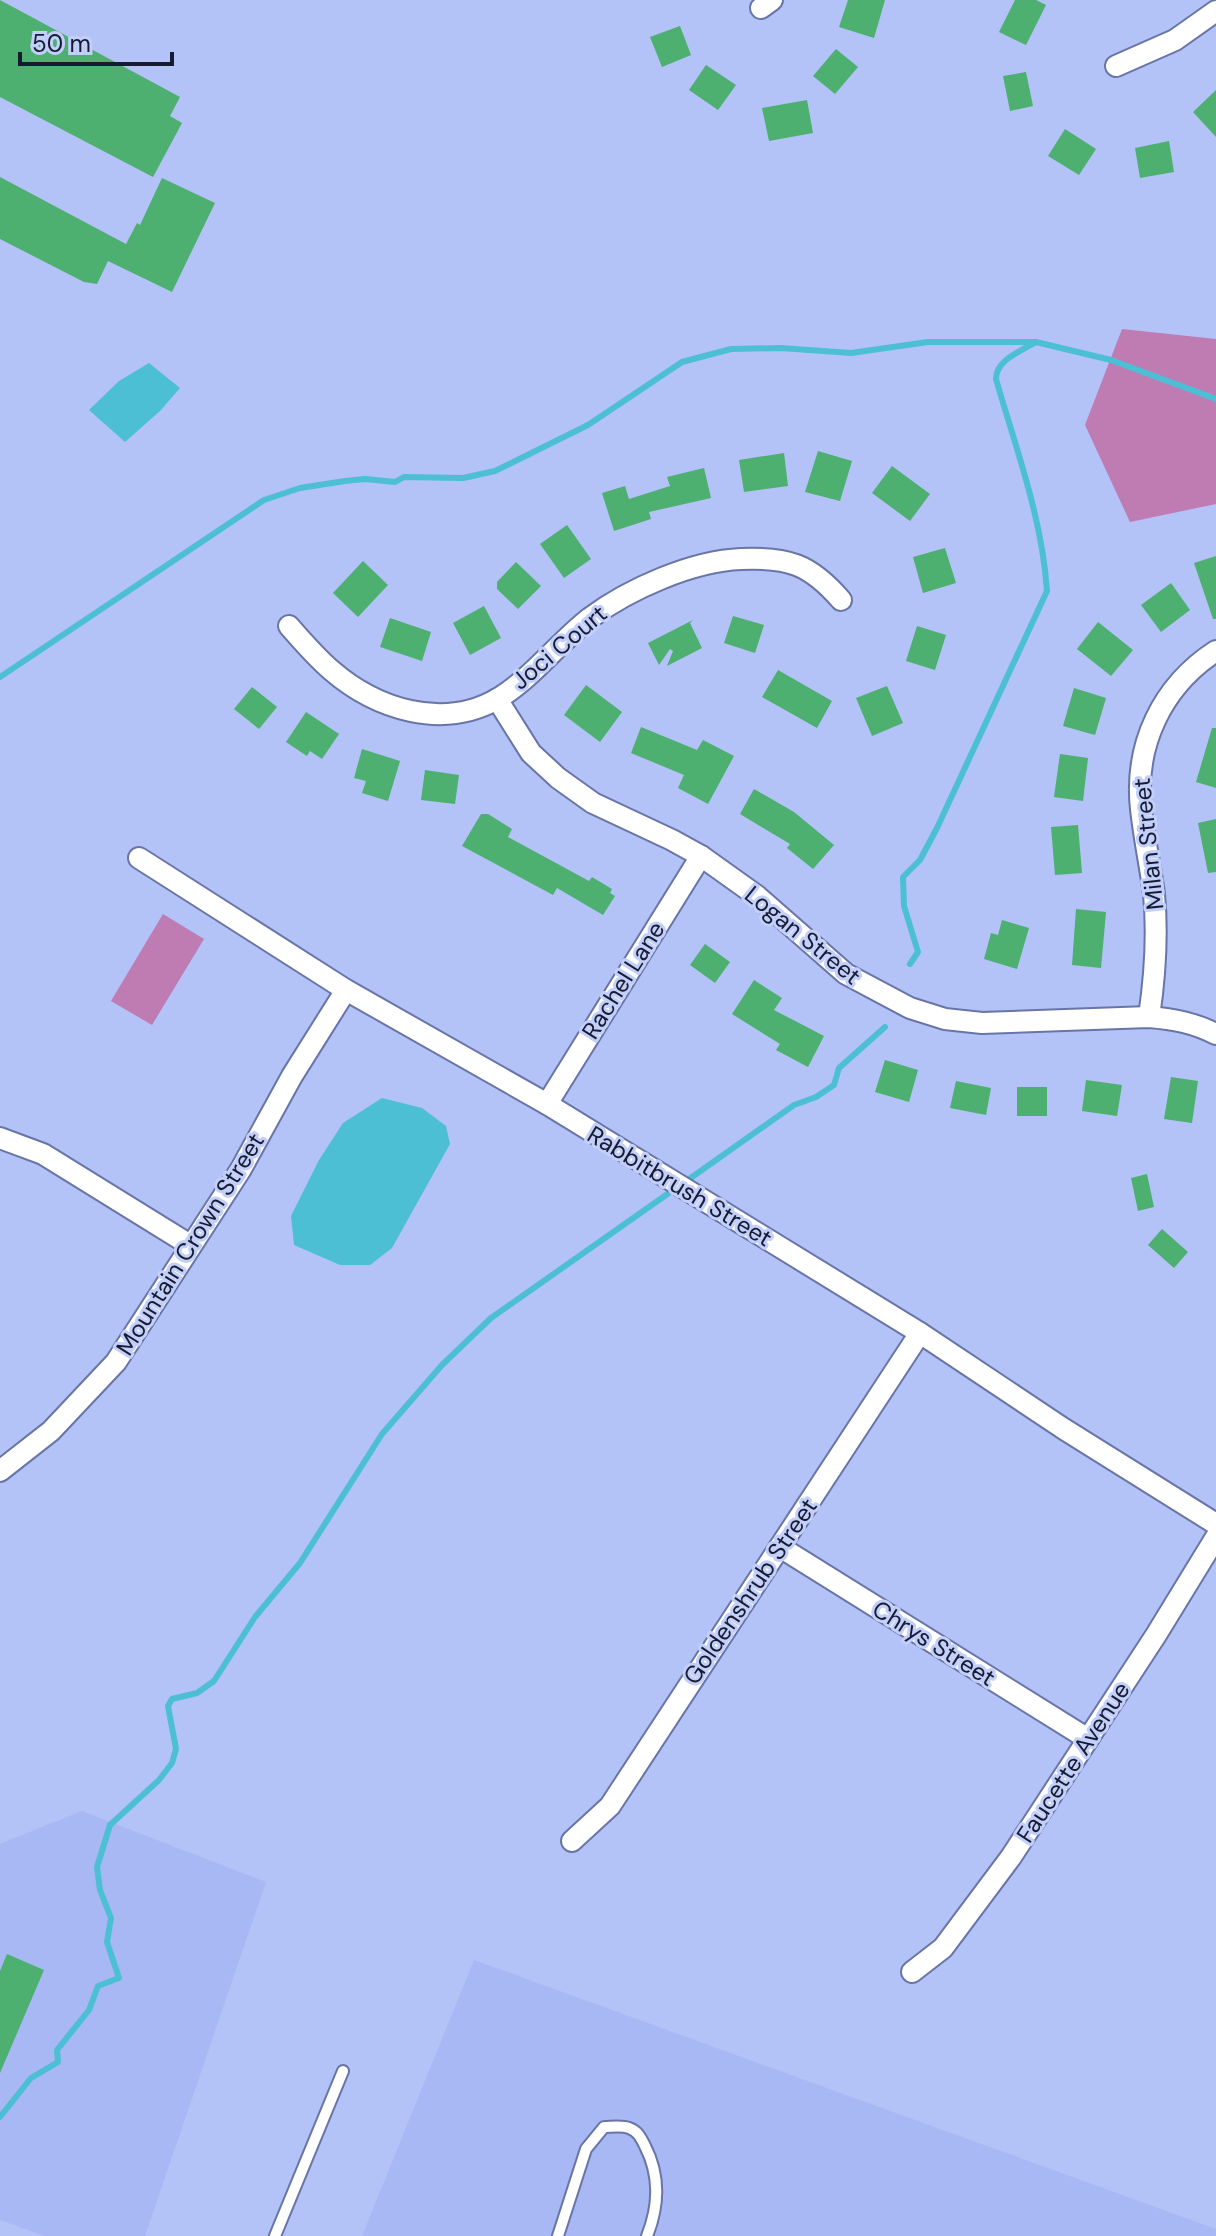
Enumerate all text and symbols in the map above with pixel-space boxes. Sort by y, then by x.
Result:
scale bar [20,16,172,66]
text: 50 m [32,28,91,59]
street label: Joci Court [505,598,613,696]
street label: Milan Street [1126,776,1170,912]
street label: Logan Street [739,879,867,991]
street label: Rachel Lane [575,915,671,1045]
street label: Rabbitbrush Street [582,1119,778,1253]
street label: Mountain Crown Street [109,1127,271,1361]
street label: Goldenshrub Street [676,1492,824,1690]
street label: Chrys Street [867,1593,1001,1693]
street label: Faucette Avenue [1009,1676,1137,1848]

